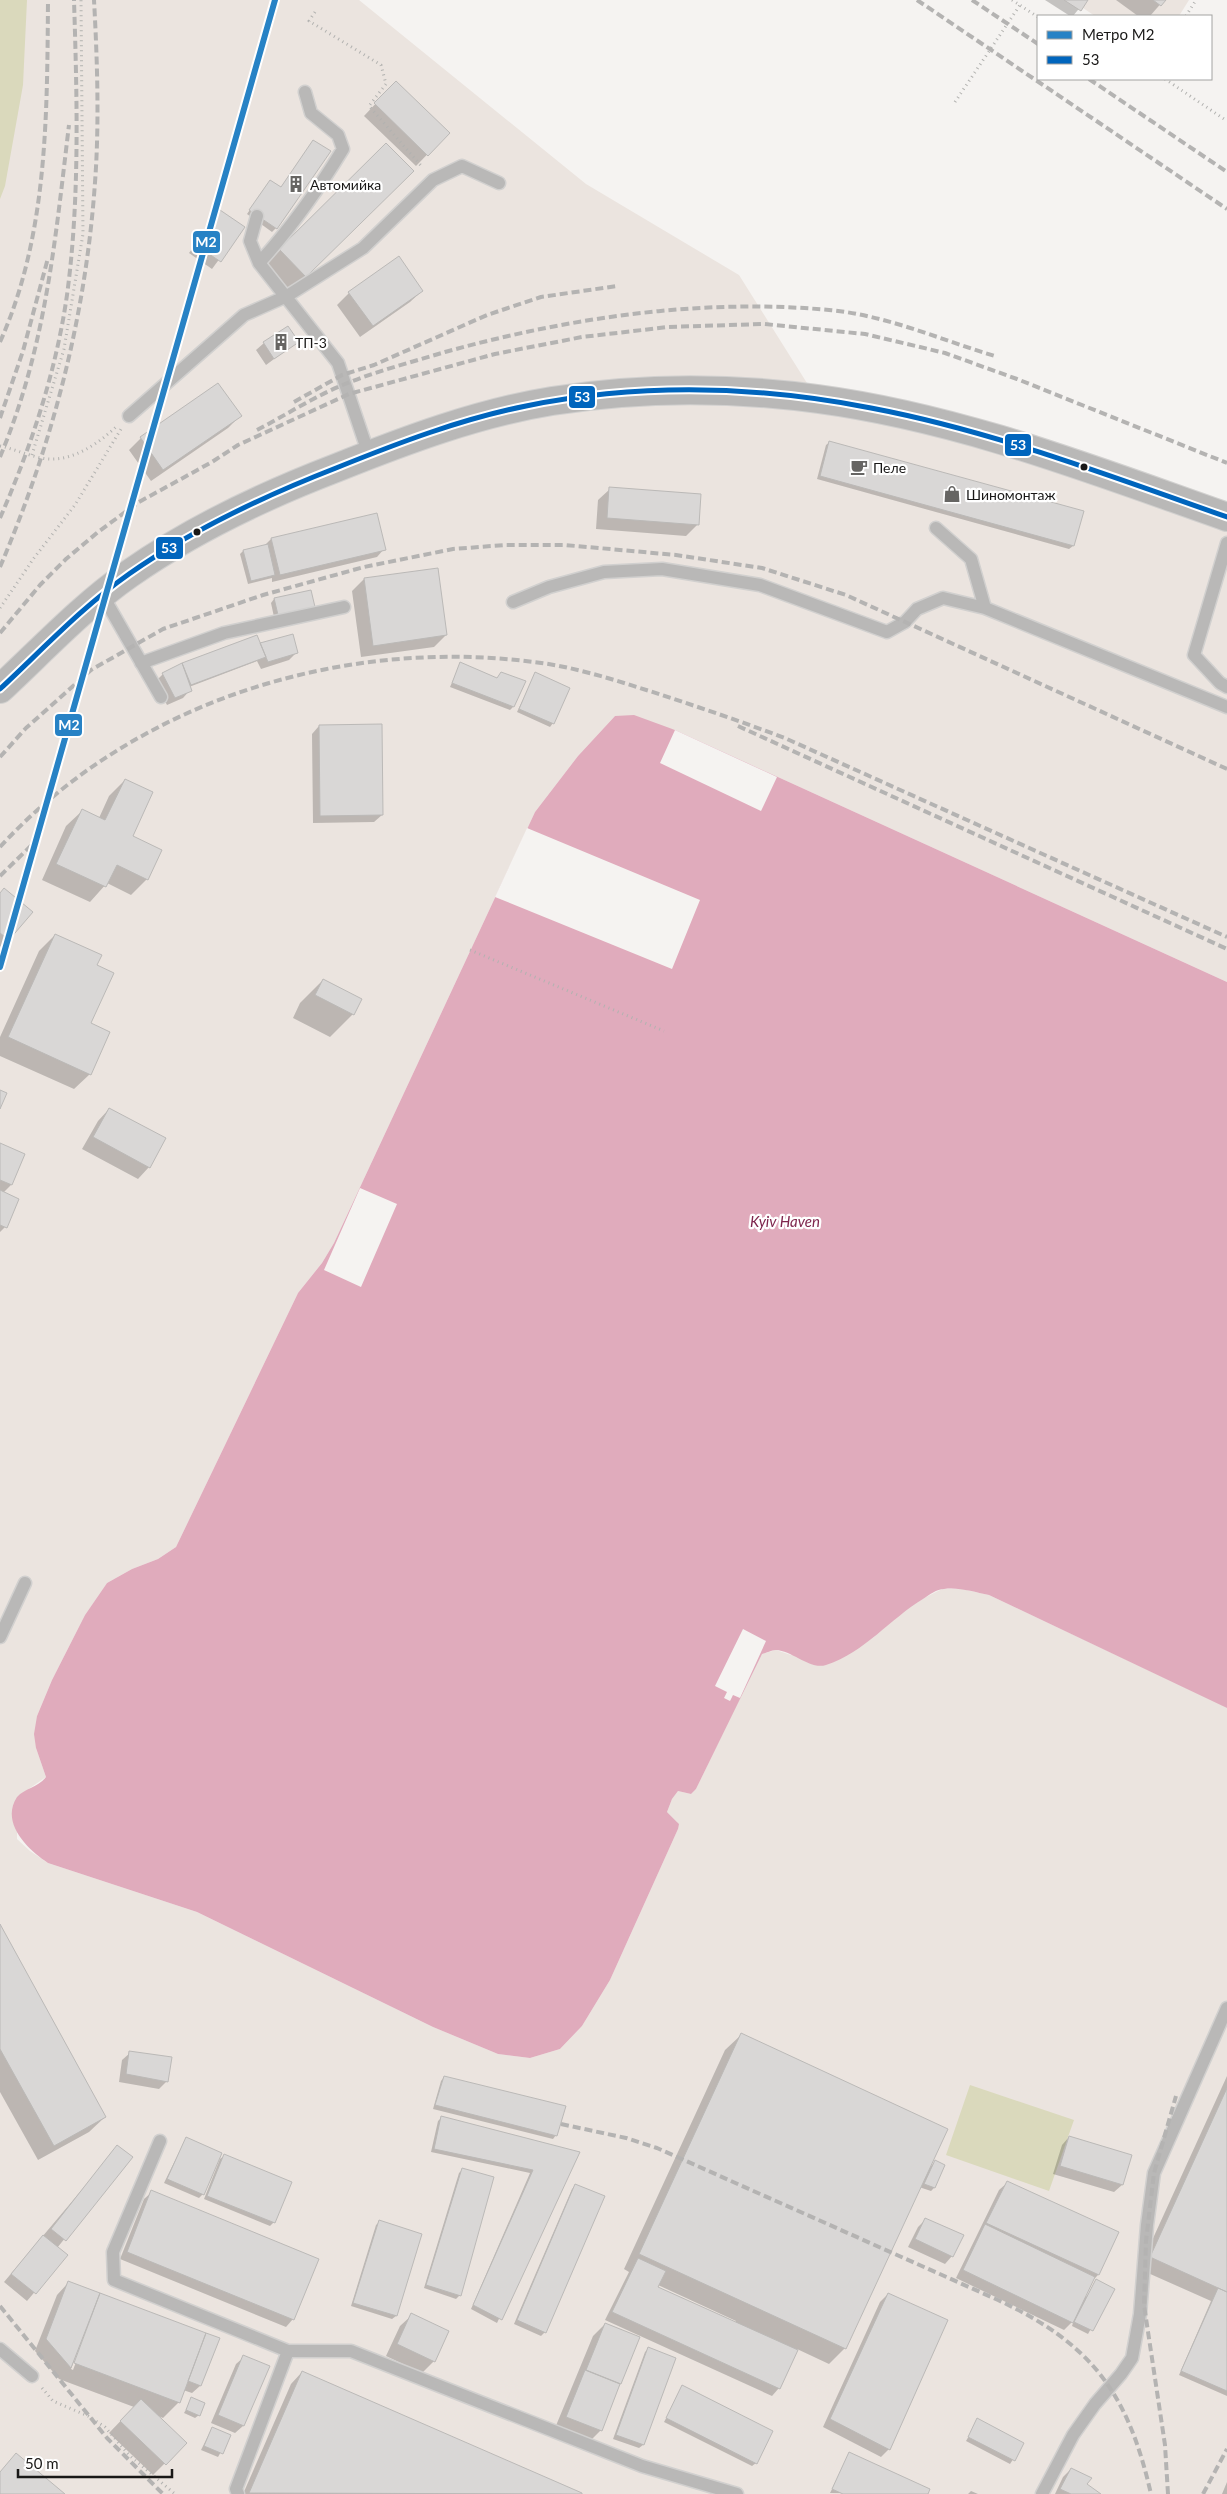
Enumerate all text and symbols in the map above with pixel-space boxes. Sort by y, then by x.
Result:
legend [1037,15,1212,80]
text: Метро M2 [1082,25,1154,43]
text: 53 [1082,50,1099,68]
building icon: Автомийка [286,174,306,194]
place label: Автомийка [310,176,381,193]
line badge: M2 [192,230,221,254]
text: M2 [195,233,217,250]
building icon: ТП-3 [271,332,291,352]
place label: ТП-3 [295,334,327,351]
line badge: 53 [568,385,596,409]
text: 53 [574,388,590,405]
line badge: 53 [1004,433,1032,457]
text: 53 [1010,436,1026,453]
cafe icon: Пеле [849,457,869,477]
place label: Пеле [873,459,906,476]
unlabelled marker [1079,462,1089,472]
shop icon: Шиномонтаж [942,484,962,504]
place label: Шиномонтаж [966,486,1056,503]
unlabelled marker [192,527,202,537]
line badge: 53 [155,536,184,560]
text: 53 [161,539,177,556]
line badge: M2 [54,713,83,737]
text: M2 [58,716,80,733]
water label: Kyiv Haven [750,1212,820,1230]
scale bar [18,2446,171,2478]
text: 50 m [25,2454,59,2472]

